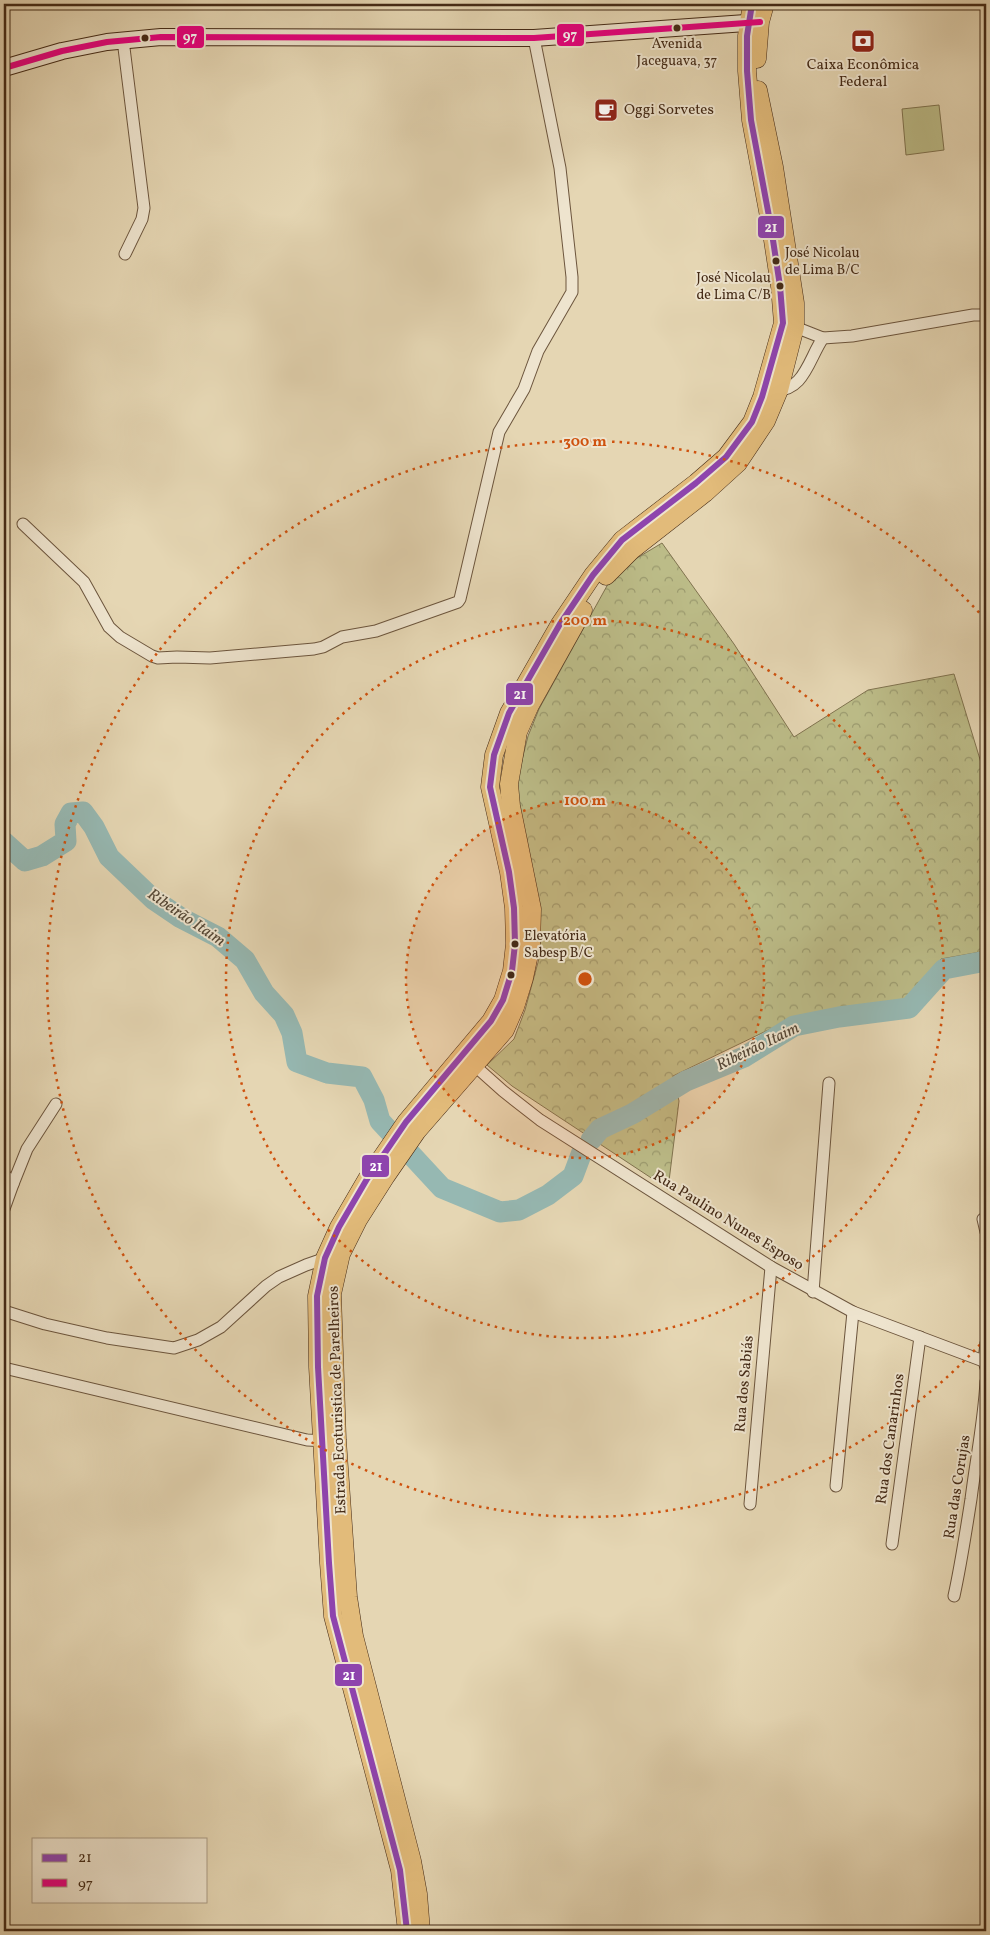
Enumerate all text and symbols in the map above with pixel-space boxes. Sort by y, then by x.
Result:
line badge: 97 [556,23,585,47]
marker: Avenida Jaceguava, 37 [672,23,682,33]
line badge: 97 [176,25,205,49]
text: 97 [563,27,578,46]
bank icon: Caixa Econômica Federal [850,28,876,54]
text: 97 [183,29,198,48]
unlabelled marker [140,33,150,43]
place label: Avenida Jaceguava, 37 [637,35,718,71]
place label: Caixa Econômica Federal [807,55,919,93]
cafe icon: Oggi Sorvetes [593,97,619,123]
place label: Oggi Sorvetes [624,100,714,121]
line badge: 21 [757,215,785,239]
text: 21 [765,219,777,238]
place label: José Nicolau de Lima B/C [785,244,860,280]
marker: José Nicolau de Lima B/C [771,256,781,266]
place label: José Nicolau de Lima C/B [696,269,771,305]
marker: José Nicolau de Lima C/B [775,281,785,291]
text: 300 m [563,432,607,453]
text: 200 m [563,611,607,632]
line badge: 21 [505,682,534,706]
text: 21 [514,686,526,705]
text: 100 m [564,791,607,812]
water label: Ribeirão Itaim [143,884,229,952]
place label: Elevatória Sabesp B/C [524,927,593,963]
marker: Elevatória Sabesp B/C [510,939,520,949]
unlabelled marker [506,970,516,980]
centre of rings [576,970,594,988]
water label: Ribeirão Itaim [713,1017,803,1077]
line badge: 21 [361,1154,390,1178]
text: 21 [370,1158,382,1177]
street label: Rua Paulino Nunes Esposo [649,1166,807,1276]
street label: Estrada Ecoturistica de Parelheiros [324,1285,352,1515]
street label: Rua dos Sabiás [730,1335,760,1433]
street label: Rua dos Canarinhos [871,1372,911,1506]
street label: Rua das Corujas [939,1433,977,1541]
line badge: 21 [334,1663,363,1687]
text: 21 [343,1667,355,1686]
legend [32,1838,208,1902]
text: 21 [78,1848,92,1869]
text: 97 [78,1874,93,1895]

